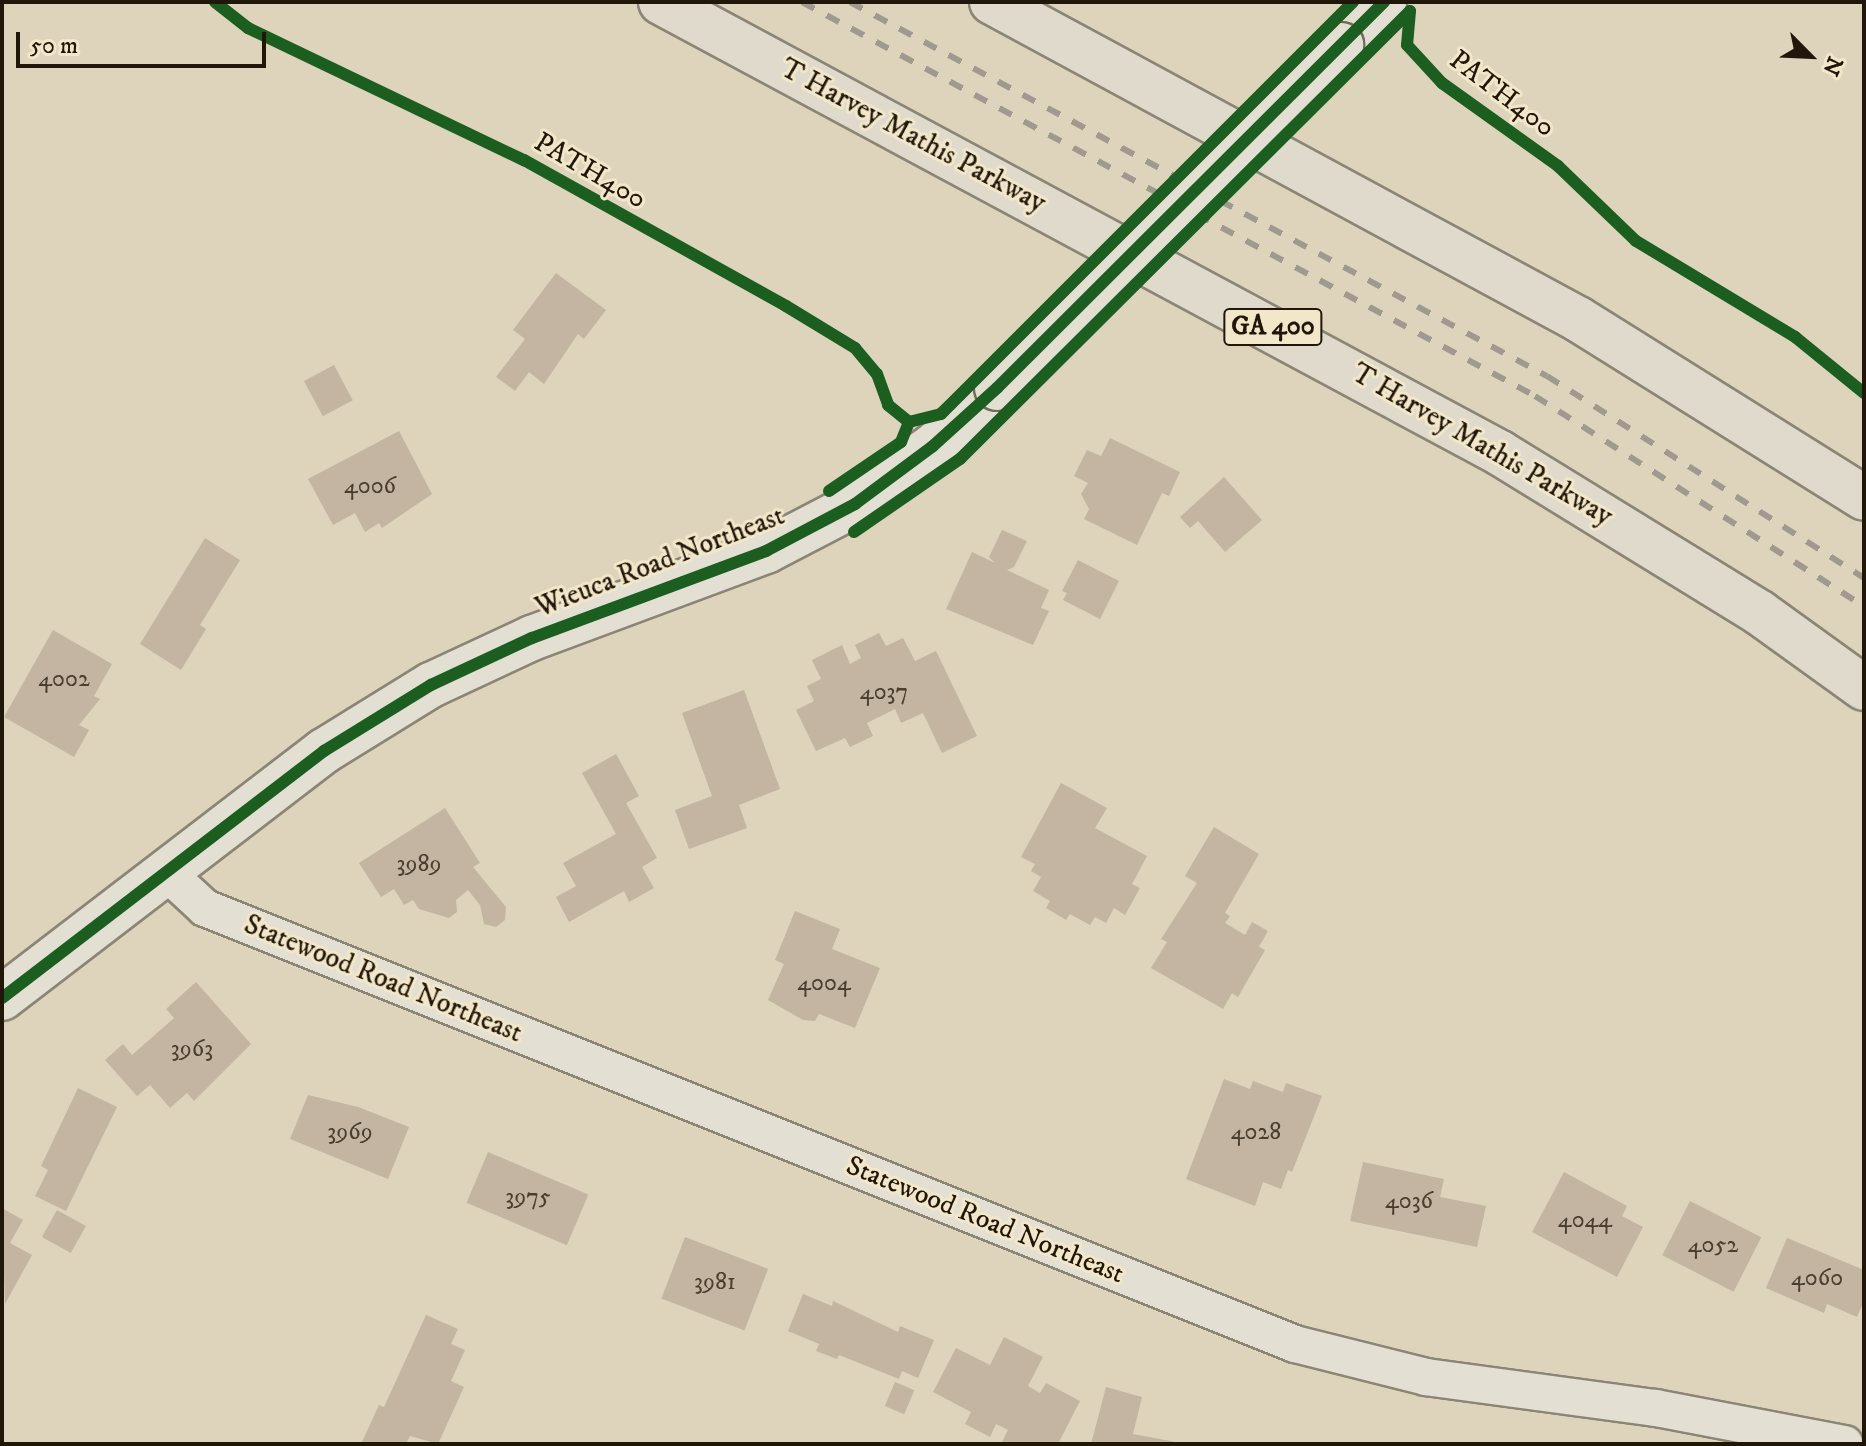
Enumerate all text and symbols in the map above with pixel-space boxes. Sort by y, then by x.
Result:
scale bar [20,16,270,66]
north arrow [1770,16,1850,96]
text: 50 m [30,31,78,61]
street label: PATH400 [1443,43,1561,145]
street label: T Harvey Mathis Parkway [775,52,1051,220]
text: N [1816,52,1848,80]
street label: PATH400 [528,126,652,216]
road number: GA 400 [1223,305,1323,349]
street label: T Harvey Mathis Parkway [1346,357,1618,533]
house number: 4006 [344,473,396,501]
street label: Wieuca Road Northeast [531,499,789,625]
house number: 4002 [38,666,90,694]
house number: 4037 [860,679,908,707]
house number: 3989 [397,851,441,879]
street label: Statewood Road Northeast [239,908,527,1050]
house number: 4004 [797,970,851,998]
house number: 3963 [171,1036,213,1064]
house number: 3969 [327,1119,373,1147]
house number: 4028 [1231,1119,1281,1147]
street label: Statewood Road Northeast [841,1149,1129,1291]
house number: 3975 [505,1184,551,1212]
house number: 4036 [1385,1188,1433,1216]
house number: 4044 [1558,1207,1612,1235]
house number: 4052 [1688,1232,1738,1260]
house number: 4060 [1791,1265,1843,1293]
house number: 3981 [694,1269,736,1297]

